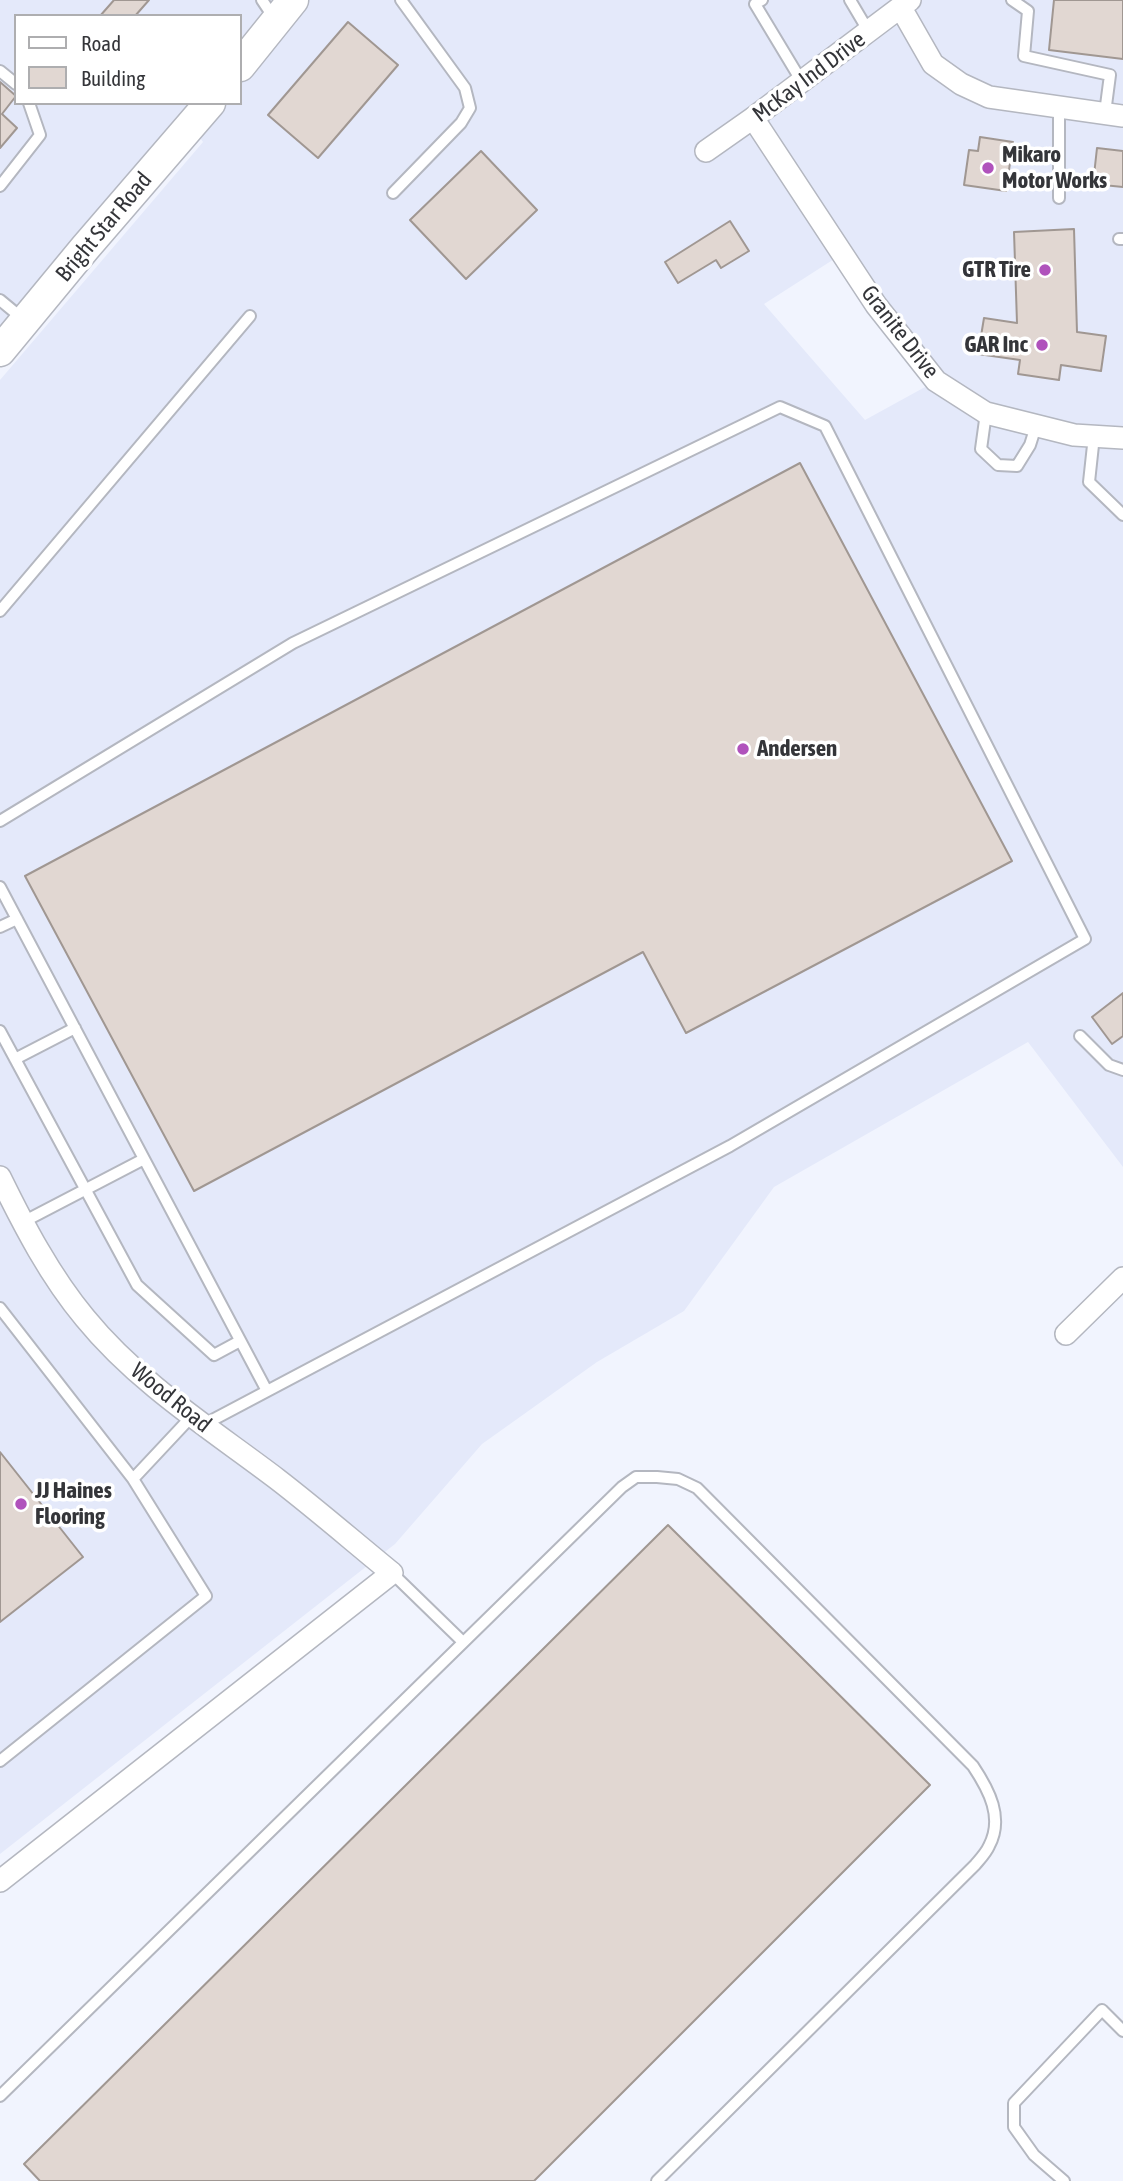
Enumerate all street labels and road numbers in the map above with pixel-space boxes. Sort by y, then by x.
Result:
street label: McKay Ind Drive [747,26,871,128]
street label: Bright Star Road [50,167,158,287]
street label: Granite Drive [855,280,945,384]
street label: Wood Road [125,1357,217,1439]

